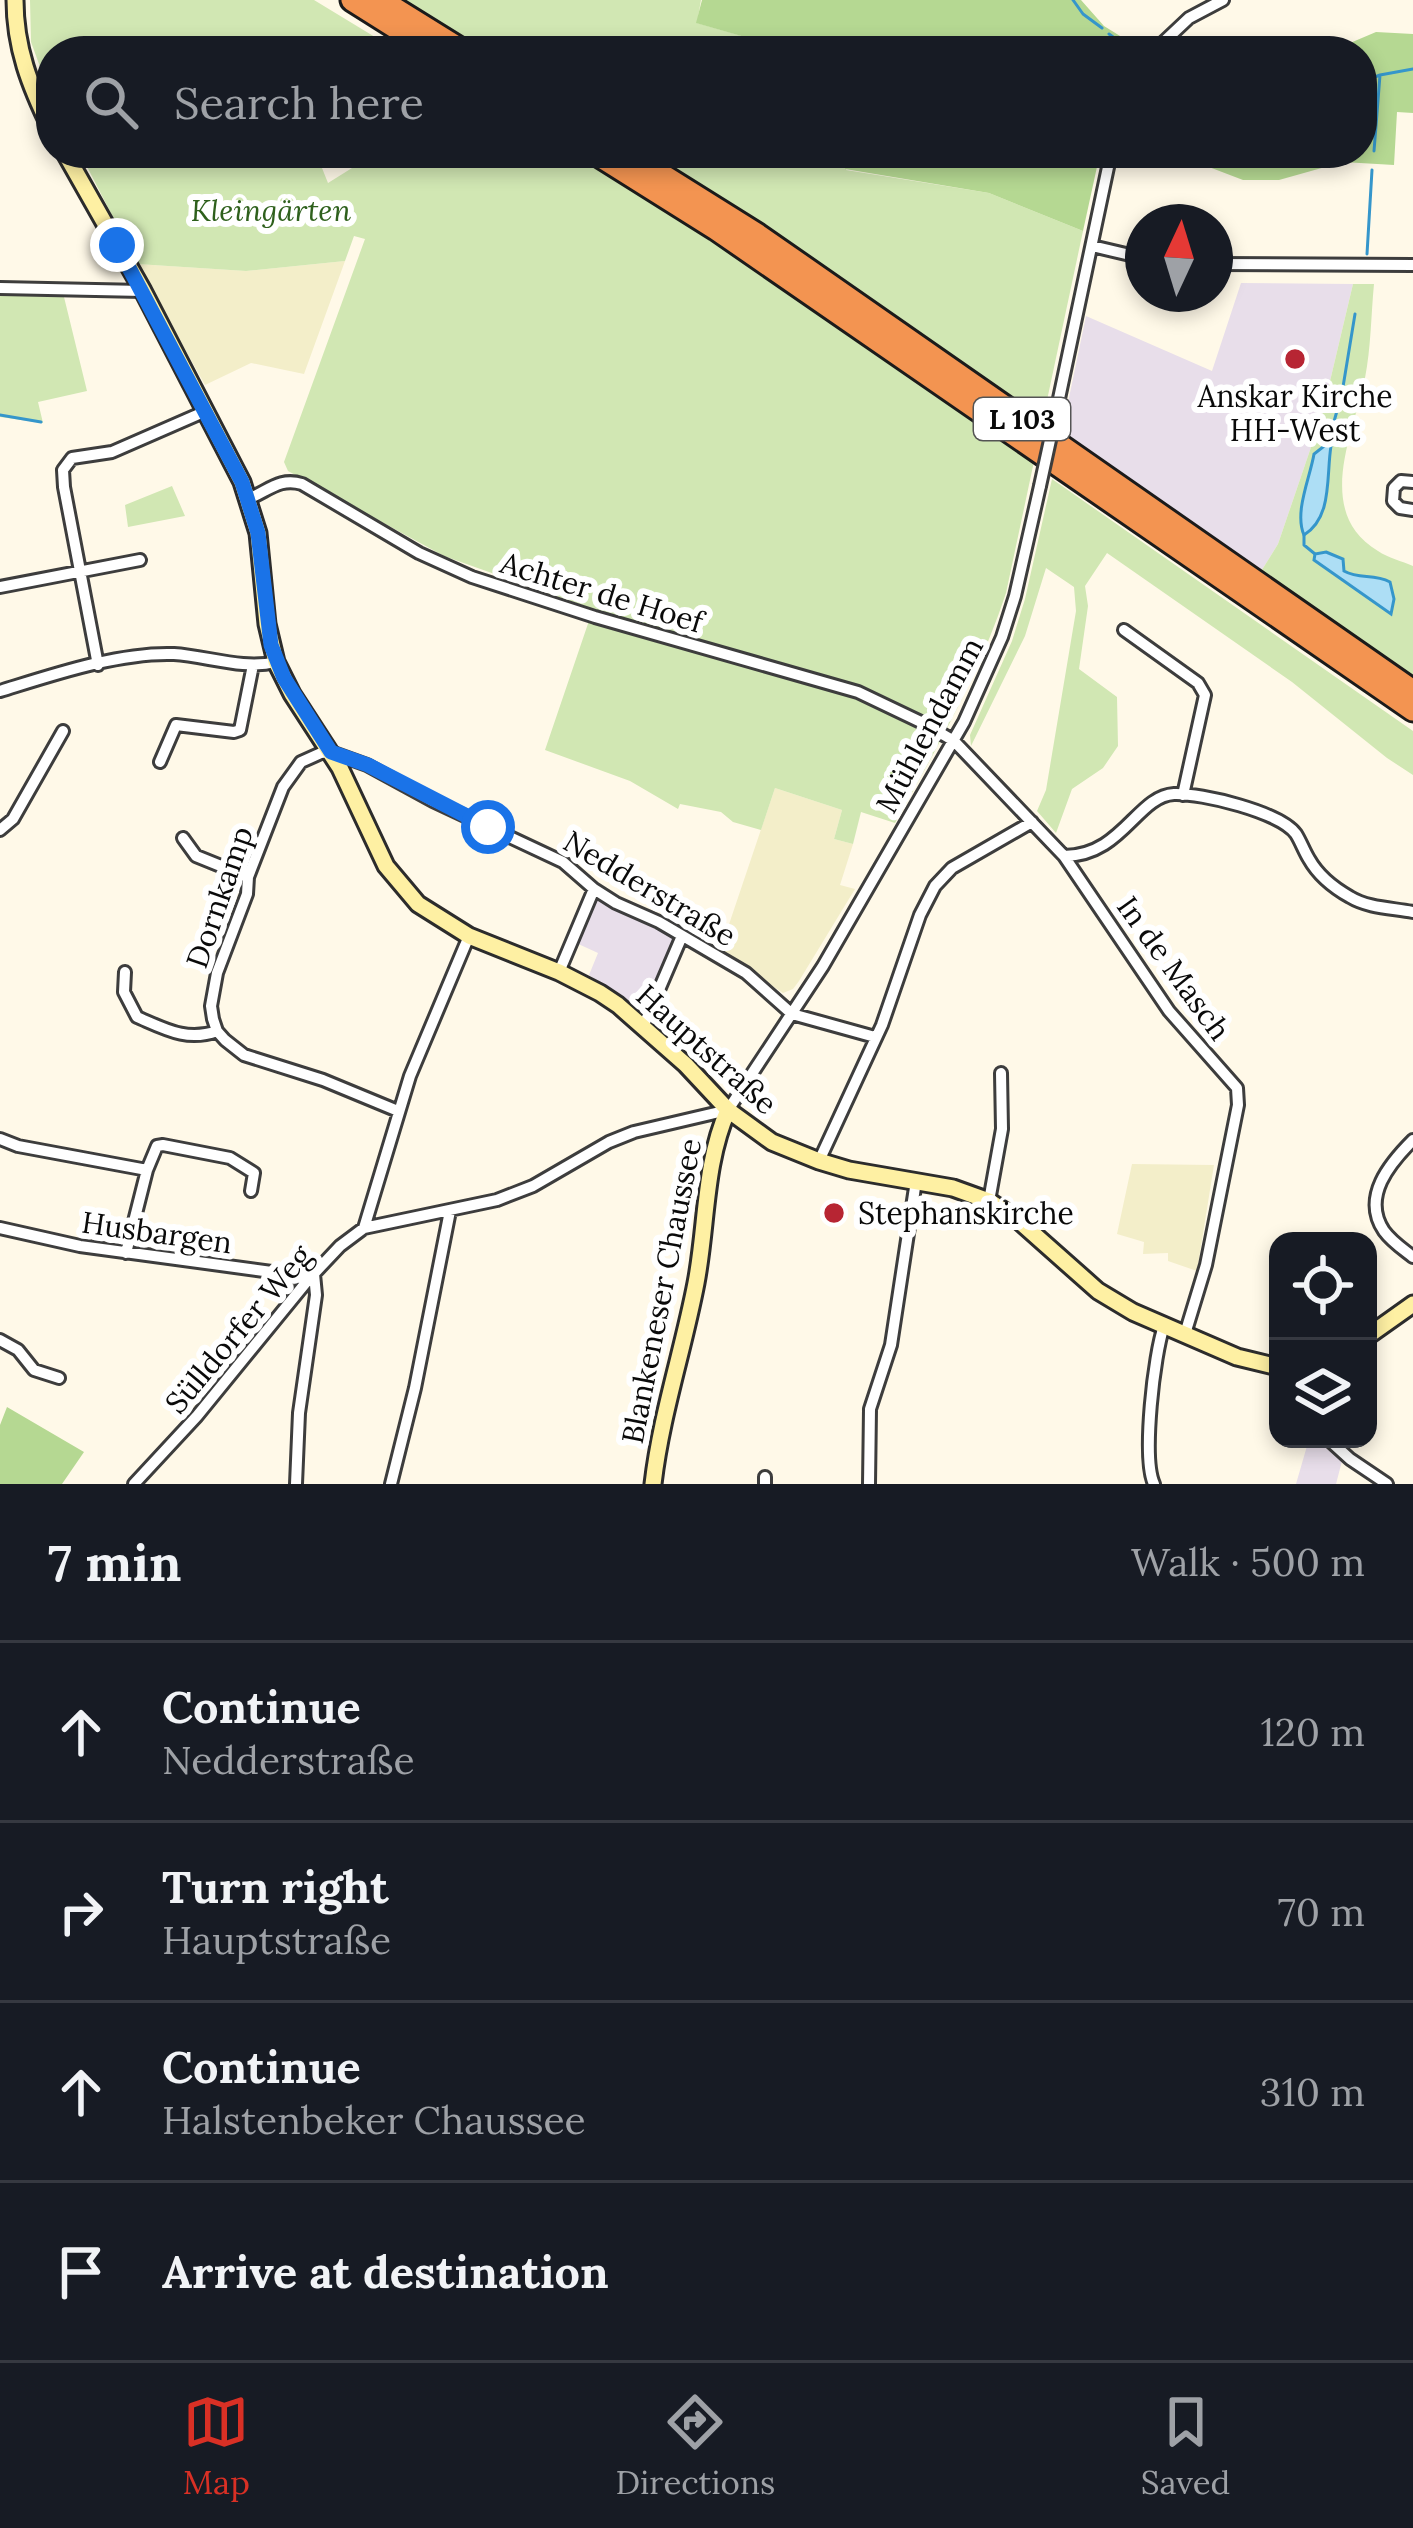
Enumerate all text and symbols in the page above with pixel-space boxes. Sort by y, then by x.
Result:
search box [36,36,1377,168]
icon: search [78,69,144,135]
text: Search here [174,74,424,131]
park label: Kleingärten [191,191,352,229]
north arrow [1125,204,1233,312]
route end [90,218,144,272]
marker: Anskar Kirche HH-West [1282,346,1308,372]
place label: Anskar Kirche HH-West [1196,377,1393,449]
road number: L 103 [974,398,1070,440]
street label: Achter de Hoef [495,543,710,641]
street label: Mühlendamm [867,631,991,819]
route start [461,800,515,854]
street label: Dornkamp [177,821,261,973]
street label: Nedderstraße [557,822,743,954]
street label: In de Masch [1109,889,1239,1047]
street label: Hauptstraße [629,976,785,1122]
street label: Blankeneser Chaussee [613,1135,709,1447]
place label: Stephanskirche [858,1194,1074,1232]
marker: Stephanskirche [821,1200,847,1226]
street label: Husbargen [79,1203,235,1262]
map controls [1269,1232,1377,1448]
button: locate [1269,1232,1377,1340]
street label: Sülldorfer Weg [157,1236,321,1422]
button: layers [1269,1340,1377,1448]
text: 7 min [48,1530,181,1595]
text: Walk · 500 m [1131,1537,1365,1587]
text: Continue [162,1678,361,1735]
icon: ahead [48,1699,114,1765]
text: 120 m [1261,1707,1365,1757]
text: Nedderstraße [162,1735,415,1785]
text: Turn right [162,1858,389,1915]
icon: right [48,1879,114,1945]
text: 70 m [1278,1887,1365,1937]
text: Hauptstraße [162,1915,391,1965]
text: Continue [162,2038,361,2095]
icon: ahead [48,2059,114,2125]
text: 310 m [1260,2067,1365,2117]
text: Halstenbeker Chaussee [162,2095,586,2145]
icon: arrive [48,2239,114,2305]
text: Arrive at destination [162,2243,609,2300]
tab: Map [183,2389,250,2503]
tab: Directions [616,2389,775,2503]
tab: Saved [1141,2389,1230,2503]

